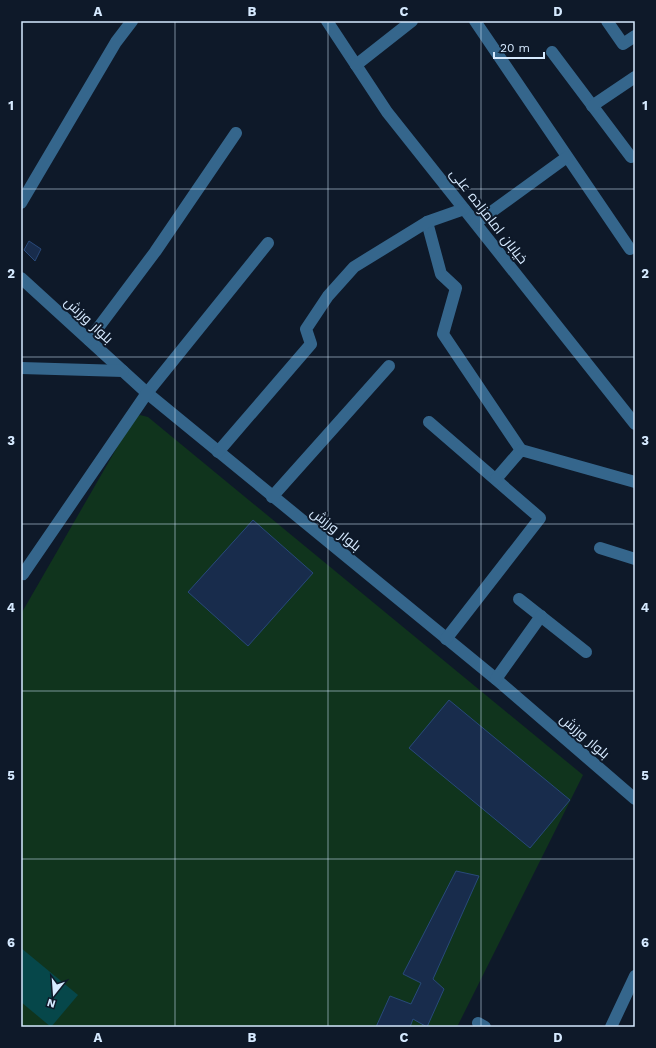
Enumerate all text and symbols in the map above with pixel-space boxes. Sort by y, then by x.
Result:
text: A [94,4,103,19]
text: B [248,4,257,19]
text: C [400,4,409,19]
text: D [553,4,563,19]
scale bar [494,34,544,60]
text: 20 m [500,41,530,55]
text: 1 [8,98,14,113]
text: 1 [642,98,648,113]
street label: خیابان امامزاده علی [447,165,531,267]
text: 2 [7,266,15,281]
text: 2 [641,266,649,281]
street label: بلوار ورزش [61,294,117,346]
text: 3 [7,433,15,448]
text: 3 [641,433,649,448]
street label: بلوار ورزش [308,504,364,554]
text: 4 [7,600,16,615]
text: 4 [641,600,650,615]
street label: بلوار ورزش [557,710,613,762]
text: 5 [7,768,15,783]
text: 5 [641,768,649,783]
text: 6 [7,935,15,950]
text: 6 [641,935,649,950]
north arrow [34,974,74,1014]
text: N [45,996,57,1010]
text: A [94,1030,103,1045]
text: B [248,1030,257,1045]
text: C [400,1030,409,1045]
text: D [553,1030,563,1045]

